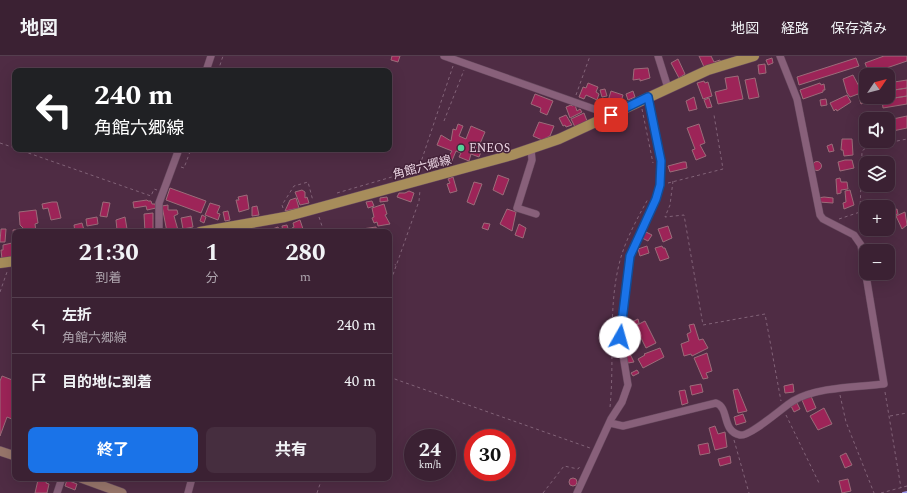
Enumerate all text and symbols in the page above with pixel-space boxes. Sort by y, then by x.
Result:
text: 地図 [20,14,58,43]
text: 地図 [731,18,759,39]
text: 経路 [781,18,809,39]
text: 保存済み [831,18,887,39]
north arrow [859,68,895,104]
map controls [859,68,895,280]
text: 240 m [94,74,173,117]
icon: left [28,84,80,136]
pin [594,98,628,132]
icon: arrive [600,104,622,126]
button: sound [859,112,895,148]
text: 角館六郷線 [94,115,184,142]
place label: ENEOS [469,139,510,158]
marker: ENEOS [456,143,466,153]
street label: 角館六郷線 [391,151,454,184]
button: layers [859,156,895,192]
button: + [859,200,895,236]
text: 21:30 [78,235,139,271]
text: 1 [205,235,219,271]
text: 280 [285,235,326,271]
button: − [859,244,895,280]
text: m [300,267,311,287]
text: 到着 [96,268,122,288]
text: 分 [205,268,218,288]
text: 左折 [62,304,92,327]
text: 240 m [337,314,376,337]
icon: left [28,315,50,337]
position arrow [599,316,641,358]
text: 角館六郷線 [62,328,127,348]
text: 40 m [344,370,376,393]
icon: arrive [28,371,50,393]
text: 目的地に到着 [62,371,152,394]
button: 終了 [28,427,198,473]
button: 共有 [206,427,376,473]
speed limit sign: 30 [464,429,516,481]
text: 24 [419,435,441,465]
text: km/h [419,457,441,473]

